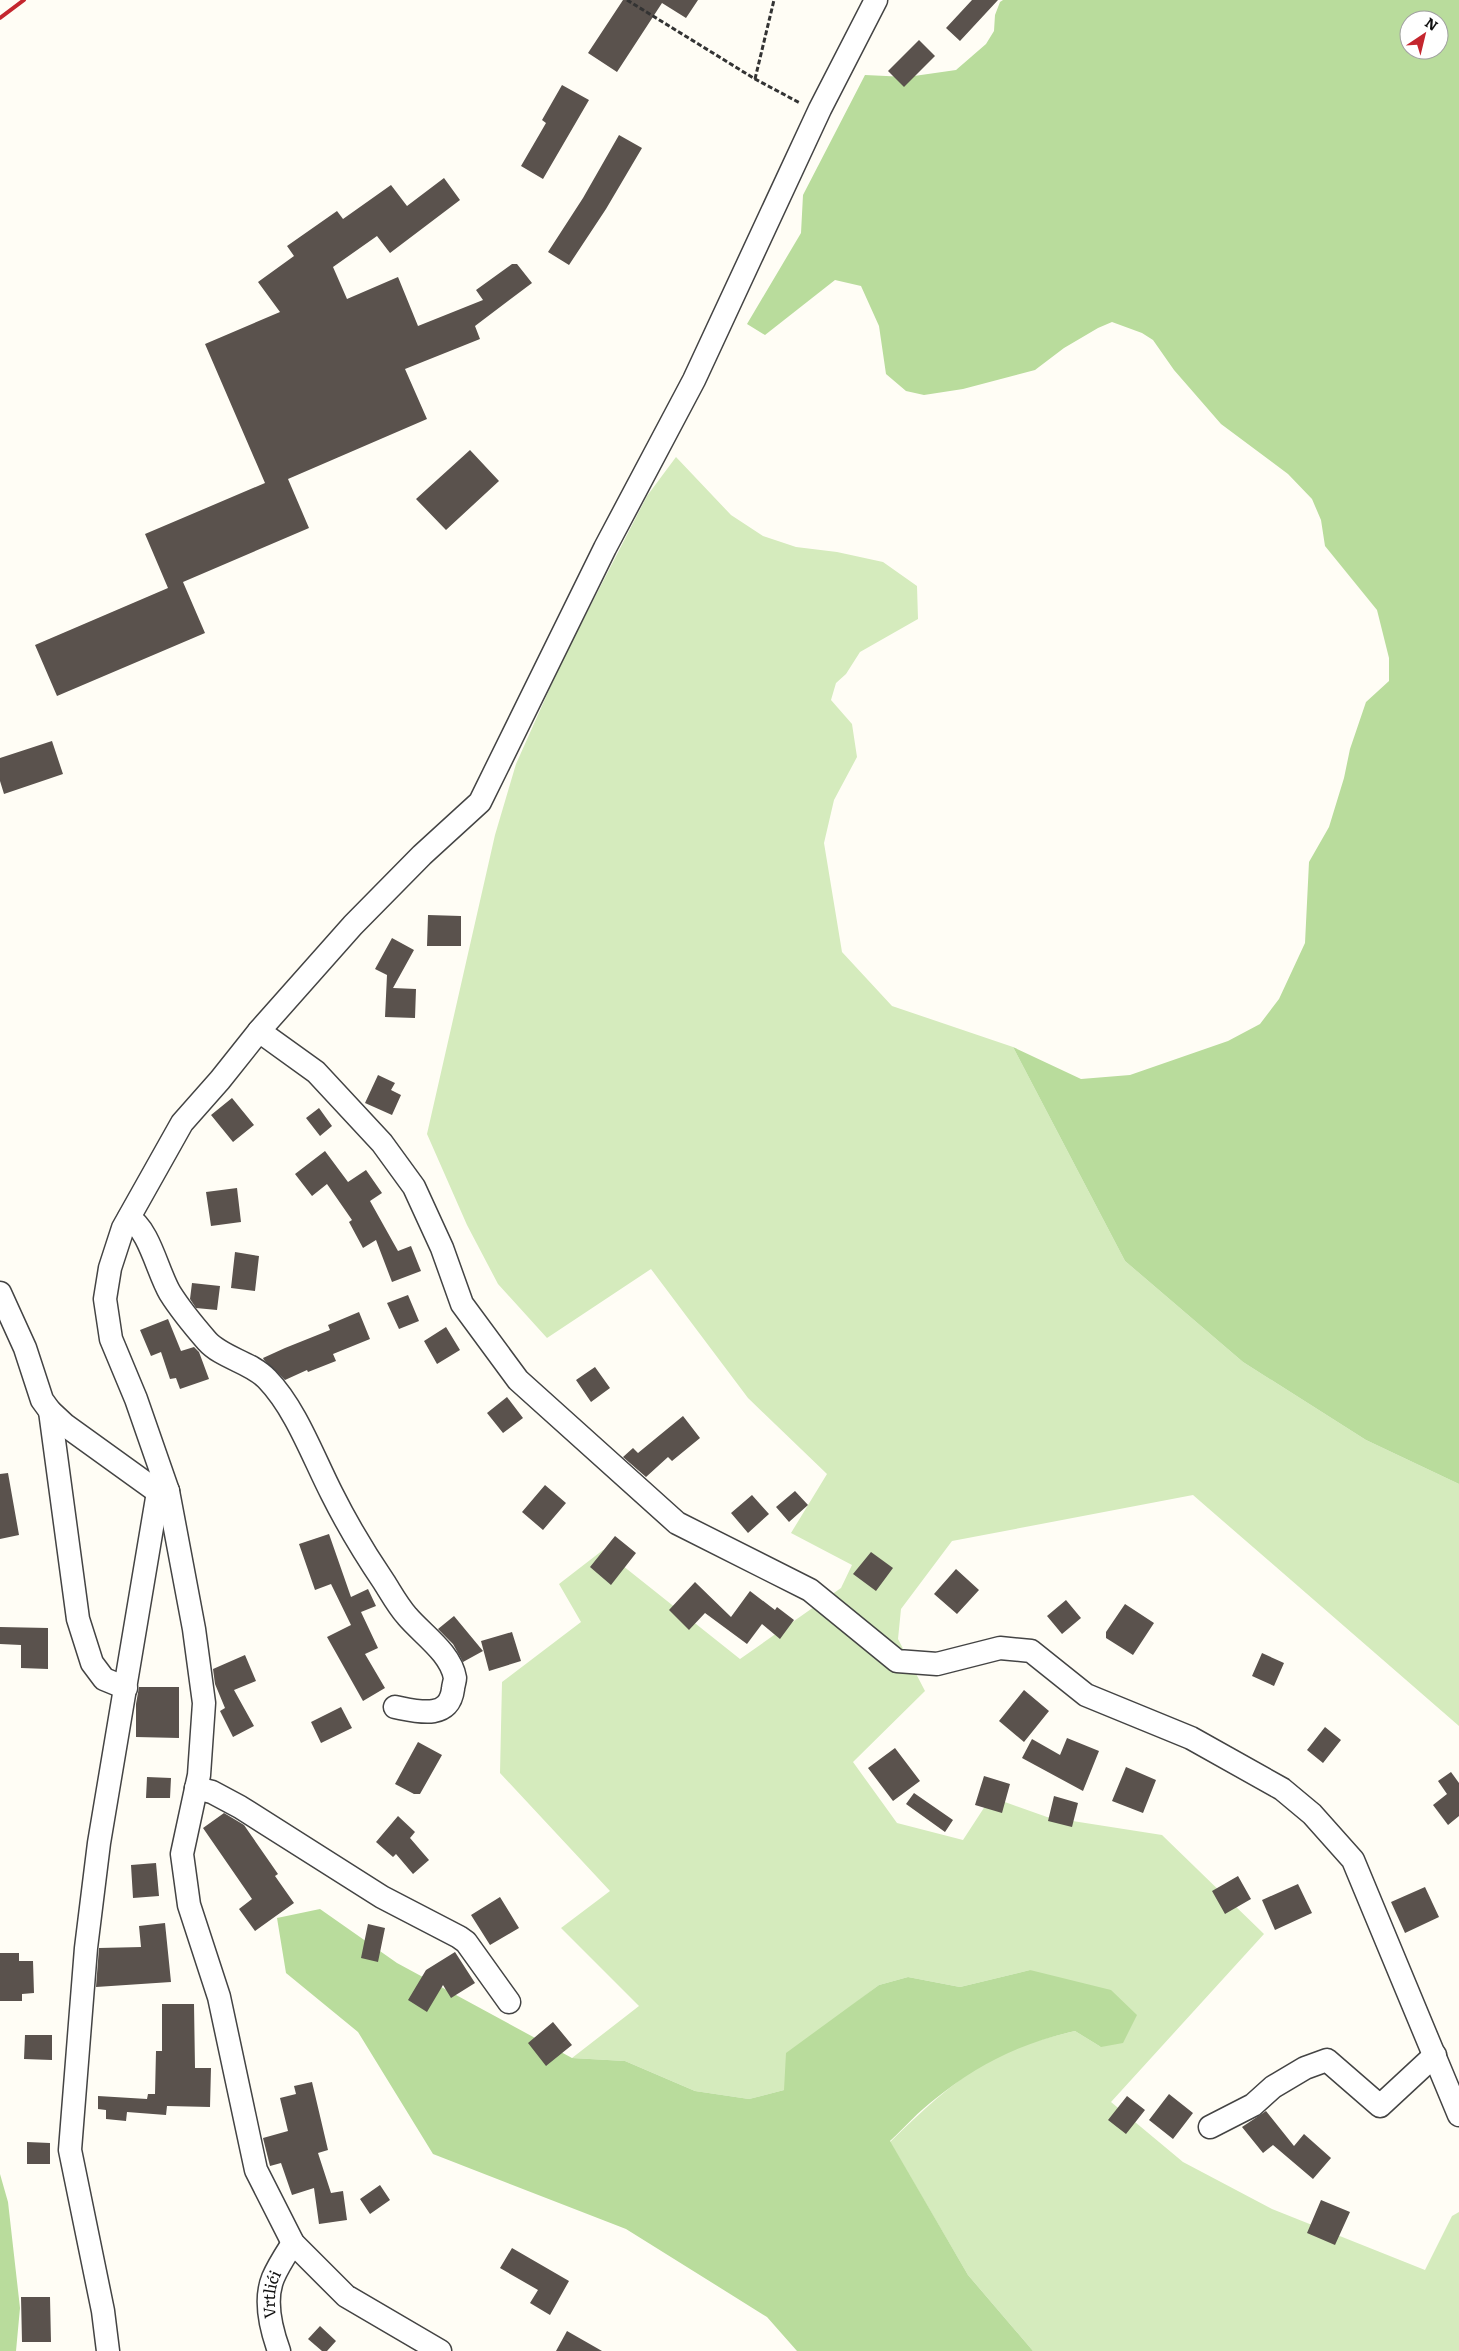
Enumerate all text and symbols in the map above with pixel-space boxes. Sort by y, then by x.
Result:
north arrow [1399,10,1449,60]
text: N [1421,12,1443,35]
street label: Vrtlići [256,2266,286,2320]

